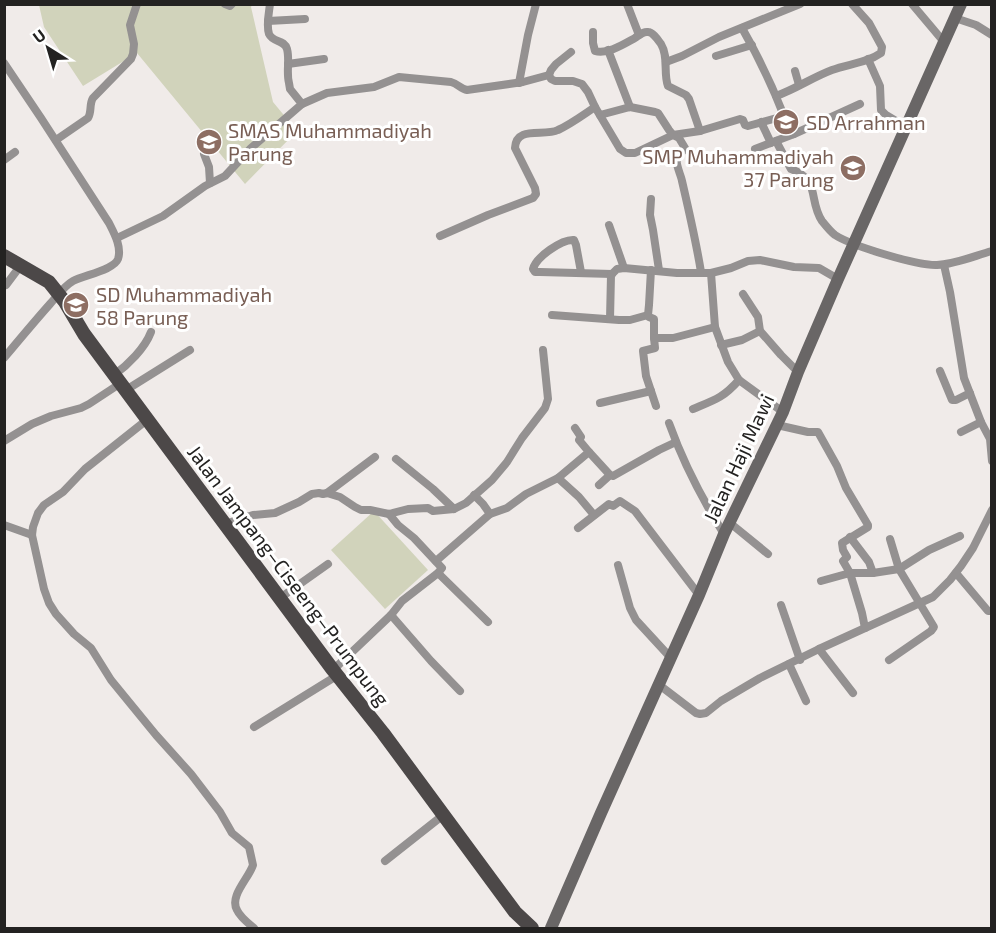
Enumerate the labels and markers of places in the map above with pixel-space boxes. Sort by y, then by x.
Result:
school or university icon: SD Arrahman [771,107,801,137]
place label: SD Arrahman [806,110,926,134]
place label: SMAS Muhammadiyah Parung [228,118,432,165]
school or university icon: SMAS Muhammadiyah Parung [194,127,224,157]
place label: SMP Muhammadiyah 37 Parung [642,144,834,191]
school or university icon: SMP Muhammadiyah 37 Parung [838,153,868,183]
place label: SD Muhammadiyah 58 Parung [96,282,272,329]
school or university icon: SD Muhammadiyah 58 Parung [61,290,91,320]

